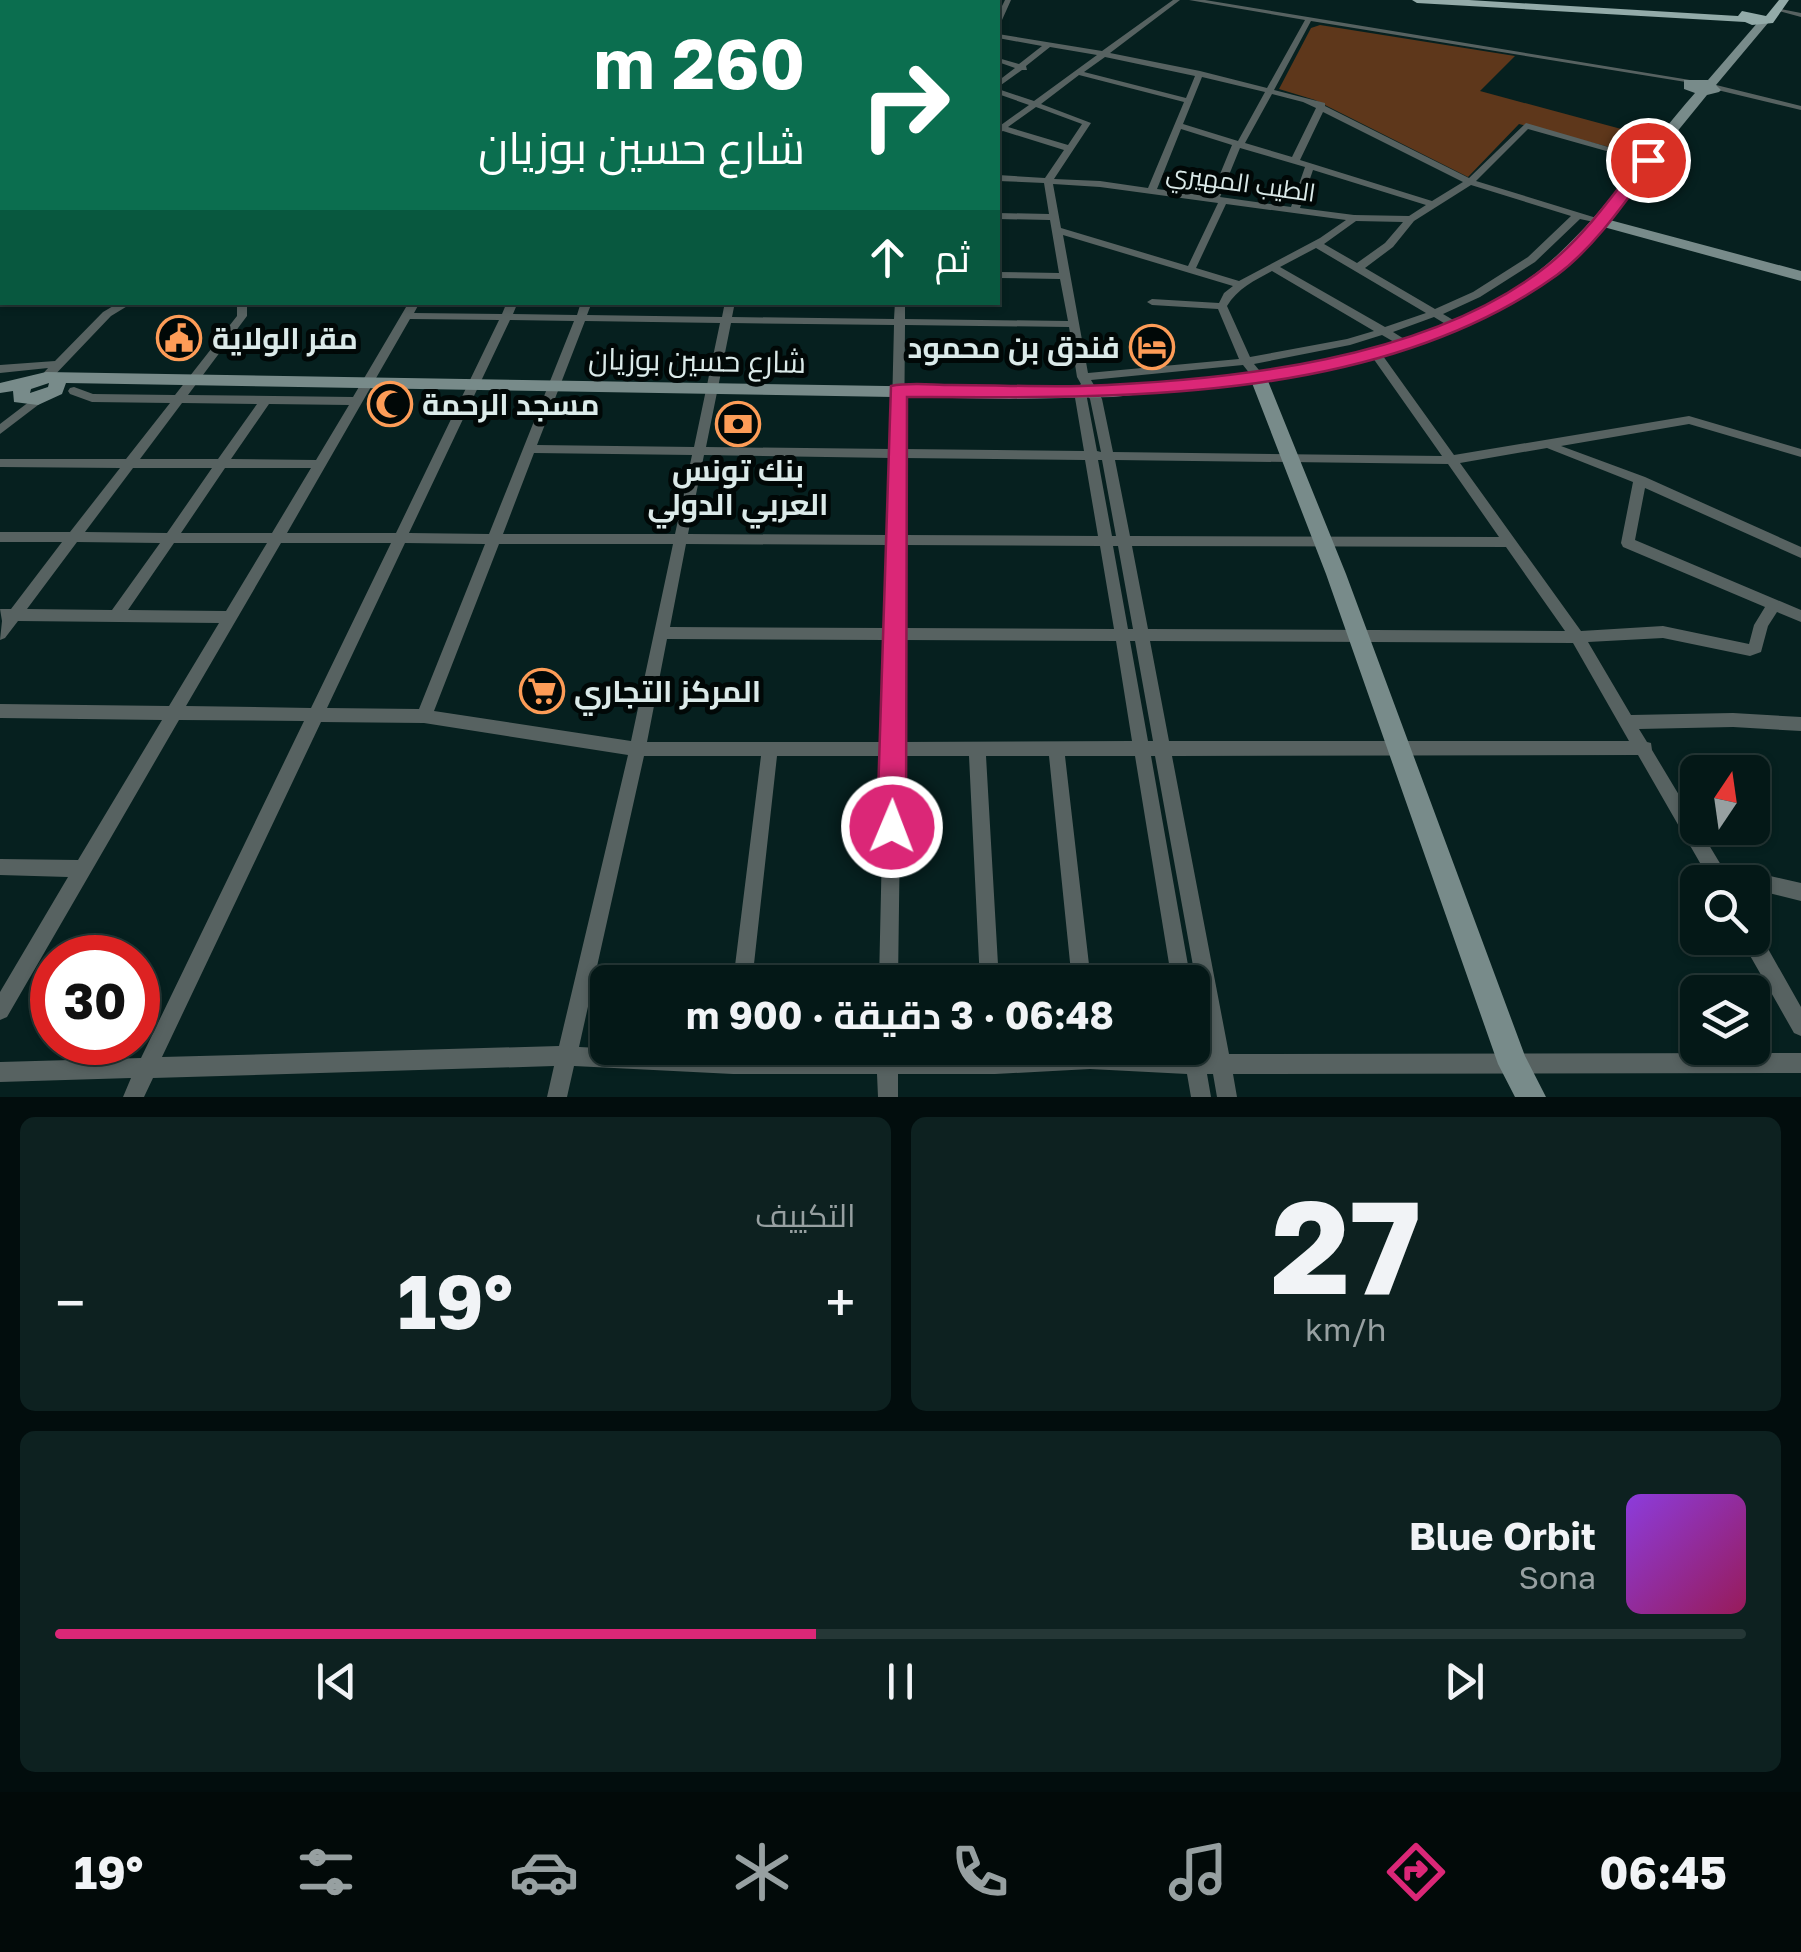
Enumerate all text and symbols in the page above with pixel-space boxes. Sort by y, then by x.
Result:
text: 260 m [594,20,805,104]
icon: right [840,40,970,170]
pin [1606,118,1691,203]
text: شارع حسين بوزيان [478,120,805,174]
icon: arrive [1621,133,1676,188]
street label: الطيب المهيري [1164,156,1318,213]
icon: ahead [860,230,915,285]
text: ثم [935,235,970,280]
public building icon: مقر الولاية [156,315,202,361]
place label: مقر الولاية [212,320,358,357]
hotel icon: فندق بن محمود [1129,324,1175,370]
place label: فندق بن محمود [908,329,1120,366]
street label: شارع حسين بوزيان [588,340,806,383]
mosque icon: مسجد الرحمة [367,381,413,427]
place label: مسجد الرحمة [422,386,599,423]
bank icon: بنك تونس العربي الدولي [715,401,761,447]
place label: بنك تونس العربي الدولي [648,452,828,529]
supermarket icon: المركز التجاري [519,668,565,714]
place label: المركز التجاري [574,673,761,716]
north arrow [1680,755,1770,845]
map controls [1680,755,1770,1065]
position arrow [840,775,944,879]
button: search [1680,865,1770,955]
speed limit sign: 30 [30,935,160,1065]
button: layers [1680,975,1770,1065]
text: 06:48 · 3 دقيقة · 900 m [686,992,1114,1037]
text: 27 [1271,1167,1421,1323]
text: التكييف [755,1196,856,1234]
text: 19° [397,1255,513,1346]
text: − [55,1269,85,1335]
text: + [825,1269,855,1335]
text: km/h [1305,1310,1386,1348]
text: Blue Orbit [1409,1513,1596,1558]
text: Sona [1519,1558,1596,1596]
icon: previous [309,1654,364,1709]
icon: pause [873,1654,928,1709]
icon: next [1437,1654,1492,1709]
icon: filters [291,1837,361,1907]
icon: car [509,1837,579,1907]
icon: climate [727,1837,797,1907]
icon: phone [945,1837,1015,1907]
icon: music [1163,1837,1233,1907]
icon: directions [1381,1837,1451,1907]
text: 19° [74,1845,143,1899]
text: 06:45 [1599,1845,1727,1899]

